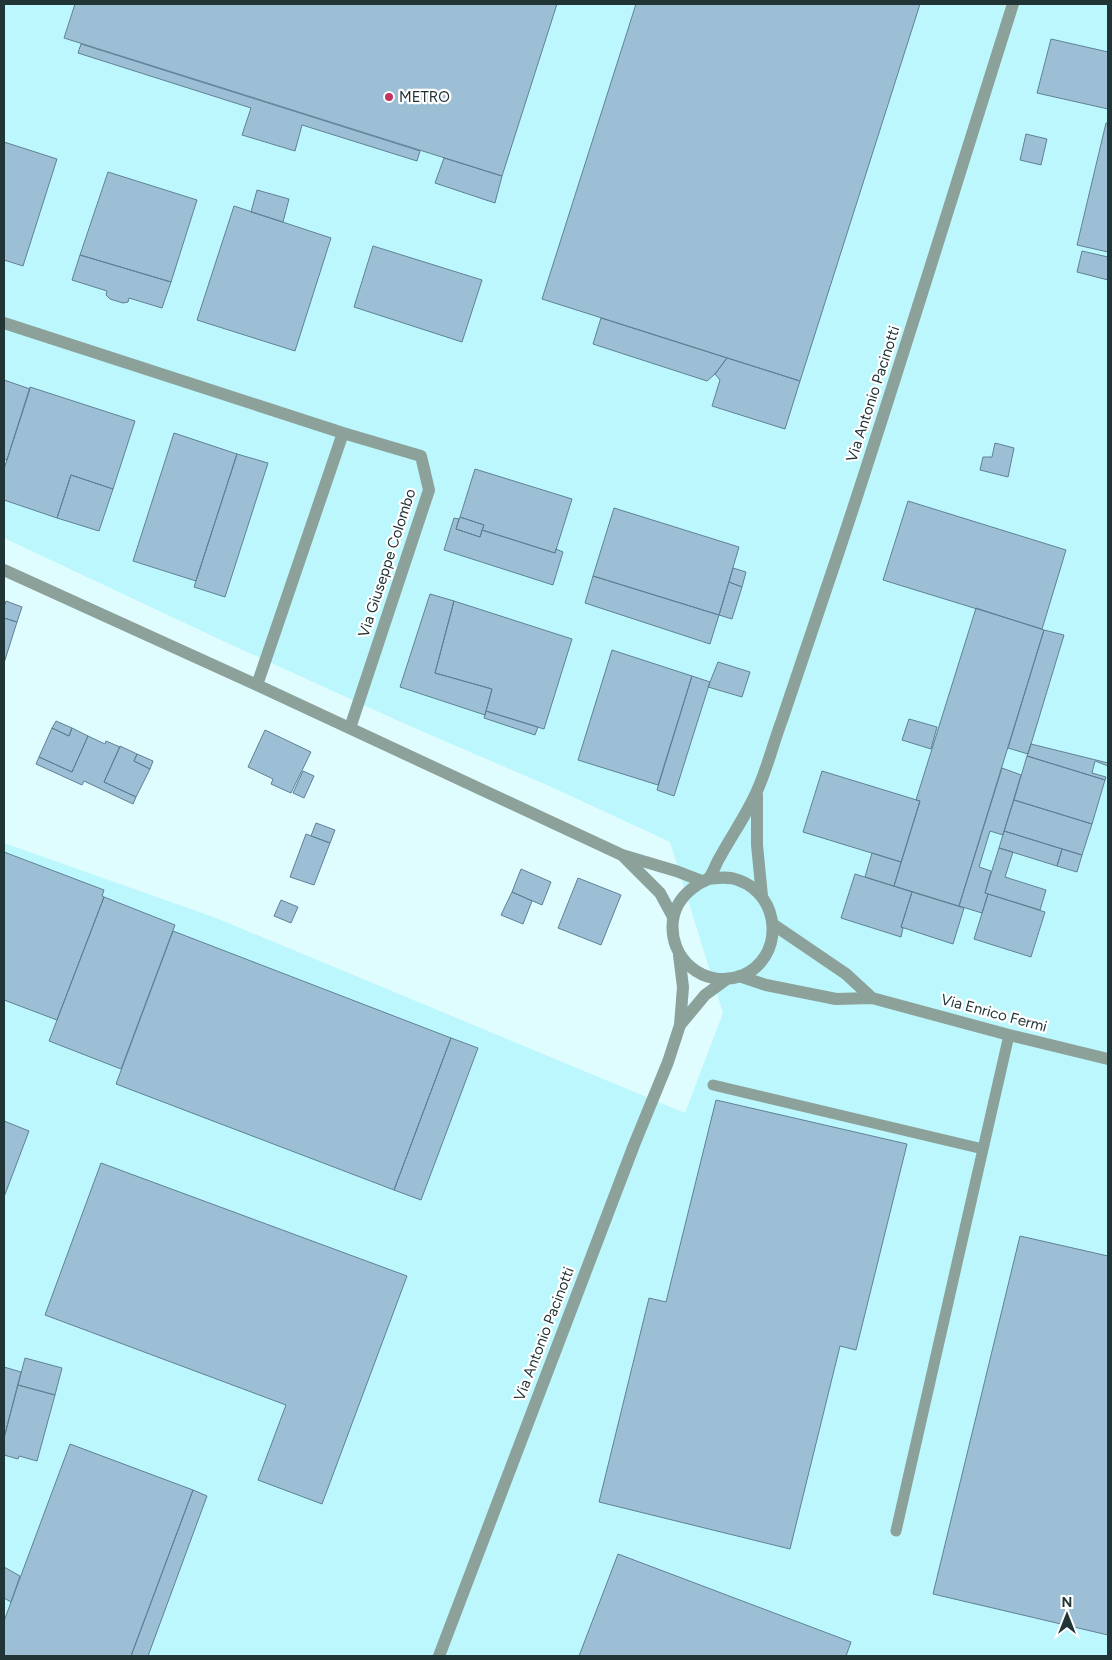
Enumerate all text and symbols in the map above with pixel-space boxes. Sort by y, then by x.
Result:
place label: METRO [399,88,450,106]
marker: METRO [383,91,395,103]
street label: Via Antonio Pacinotti [842,324,904,464]
street label: Via Giuseppe Colombo [354,486,420,640]
street label: Via Enrico Fermi [939,990,1049,1036]
street label: Via Antonio Pacinotti [510,1264,578,1404]
north arrow [1042,1590,1092,1640]
text: N [1062,1594,1072,1611]

